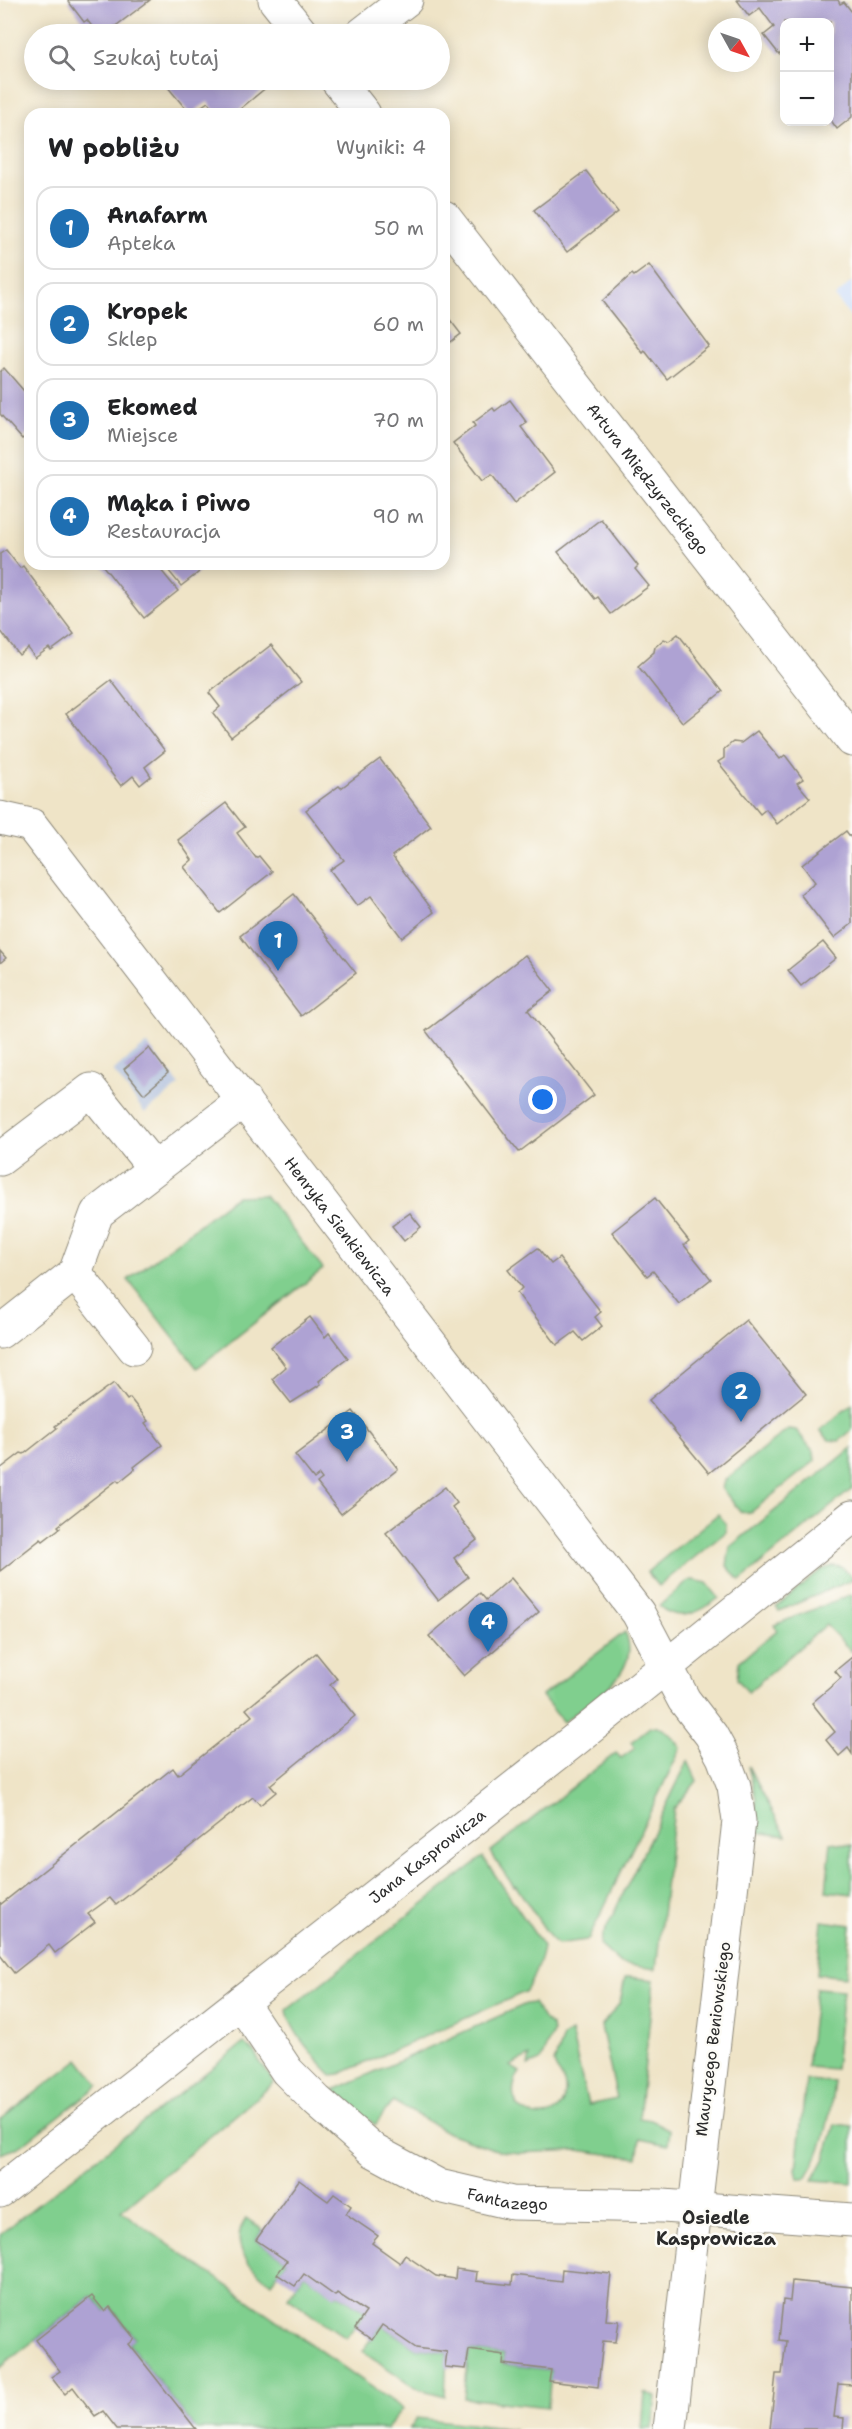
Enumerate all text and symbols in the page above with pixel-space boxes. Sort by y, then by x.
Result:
north arrow [708,18,762,72]
map controls [780,18,834,126]
button: + [780,18,834,72]
search box [24,24,450,90]
icon: search [45,41,78,74]
text: Szukaj tutaj [93,43,219,72]
button: − [780,72,834,126]
text: W pobliżu [48,130,180,165]
text: Wyniki: 4 [336,134,426,160]
text: Anafarm [107,201,207,230]
text: 1 [65,215,74,241]
text: 50 m [374,215,424,241]
text: Apteka [107,230,175,256]
text: Kropek [107,297,188,326]
text: 2 [63,311,77,337]
text: 60 m [372,311,424,337]
text: Sklep [107,326,158,352]
text: Ekomed [107,393,198,422]
street label: Artura Międzyrzeckiego [582,399,714,559]
text: 3 [63,407,77,433]
text: 70 m [372,407,424,433]
text: Miejsce [107,422,178,448]
text: Mąka i Piwo [107,489,251,518]
text: 4 [63,503,77,529]
text: 90 m [372,503,424,529]
text: Restauracja [107,518,221,544]
pin: 1 [258,922,298,971]
your location [528,1085,557,1114]
street label: Henryka Sienkiewicza [280,1153,400,1300]
pin: 2 [722,1372,760,1422]
pin: 3 [328,1412,366,1462]
pin: 4 [468,1602,508,1652]
street label: Jana Kasprowicza [365,1804,490,1908]
street label: Maurycego Beniowskiego [691,1940,735,2138]
street label: Fantazego [465,2182,548,2214]
district label: Osiedle Kasprowicza [656,2206,777,2251]

